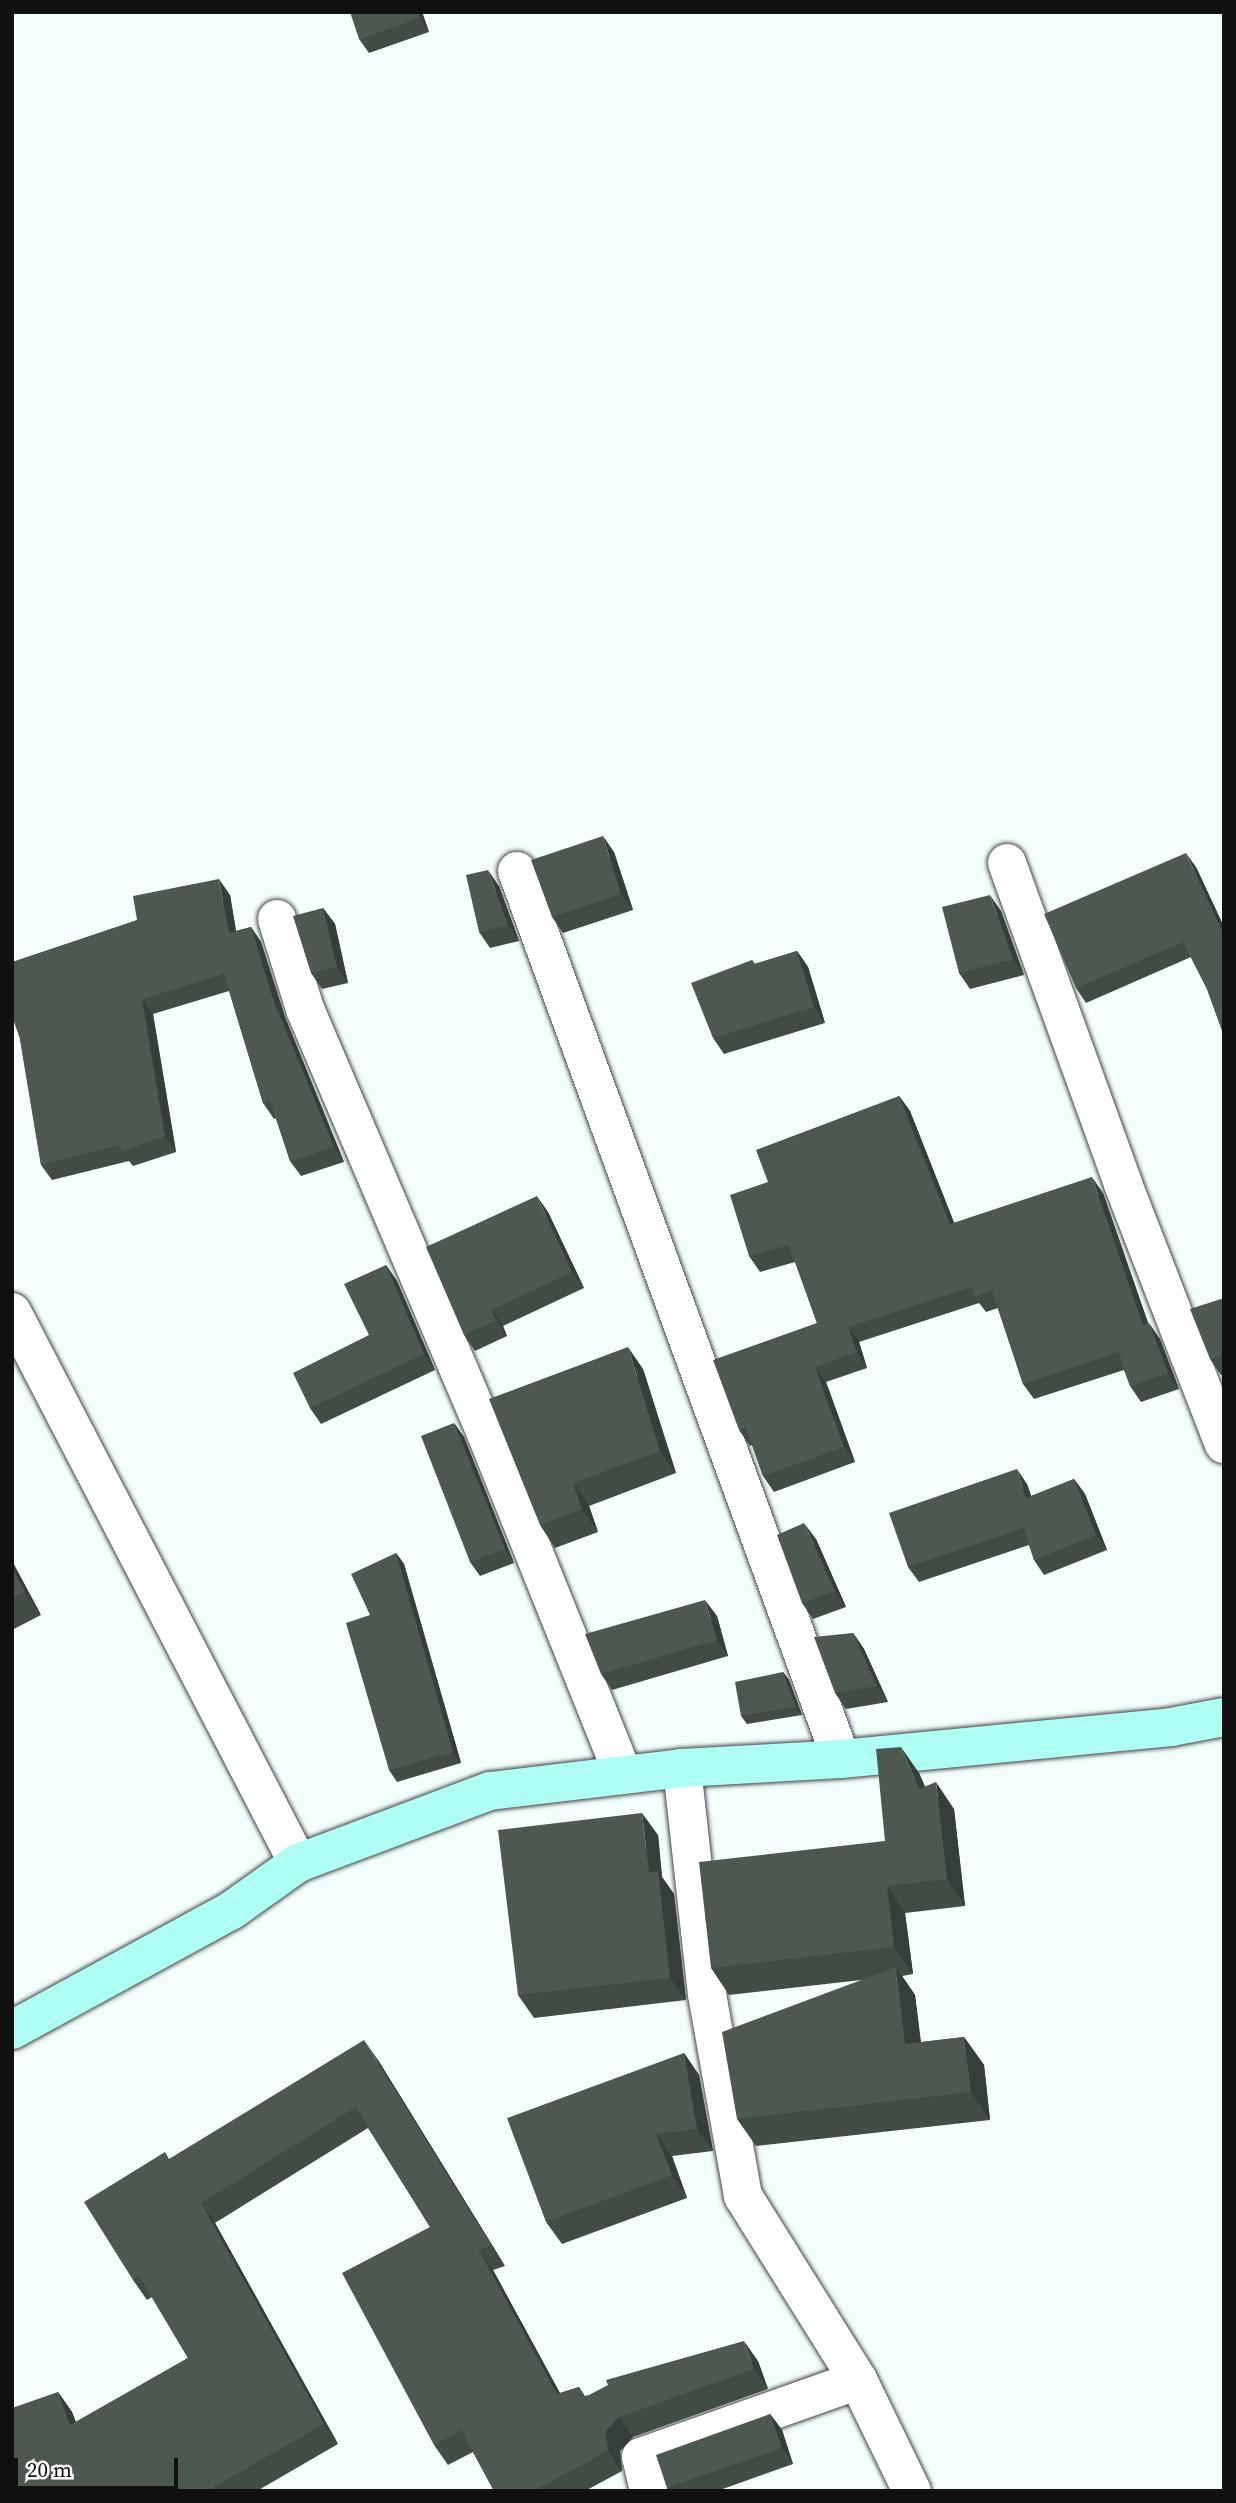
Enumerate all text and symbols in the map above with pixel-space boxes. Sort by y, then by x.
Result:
scale bar [18,2444,182,2488]
text: 20 m [27,2455,72,2484]

